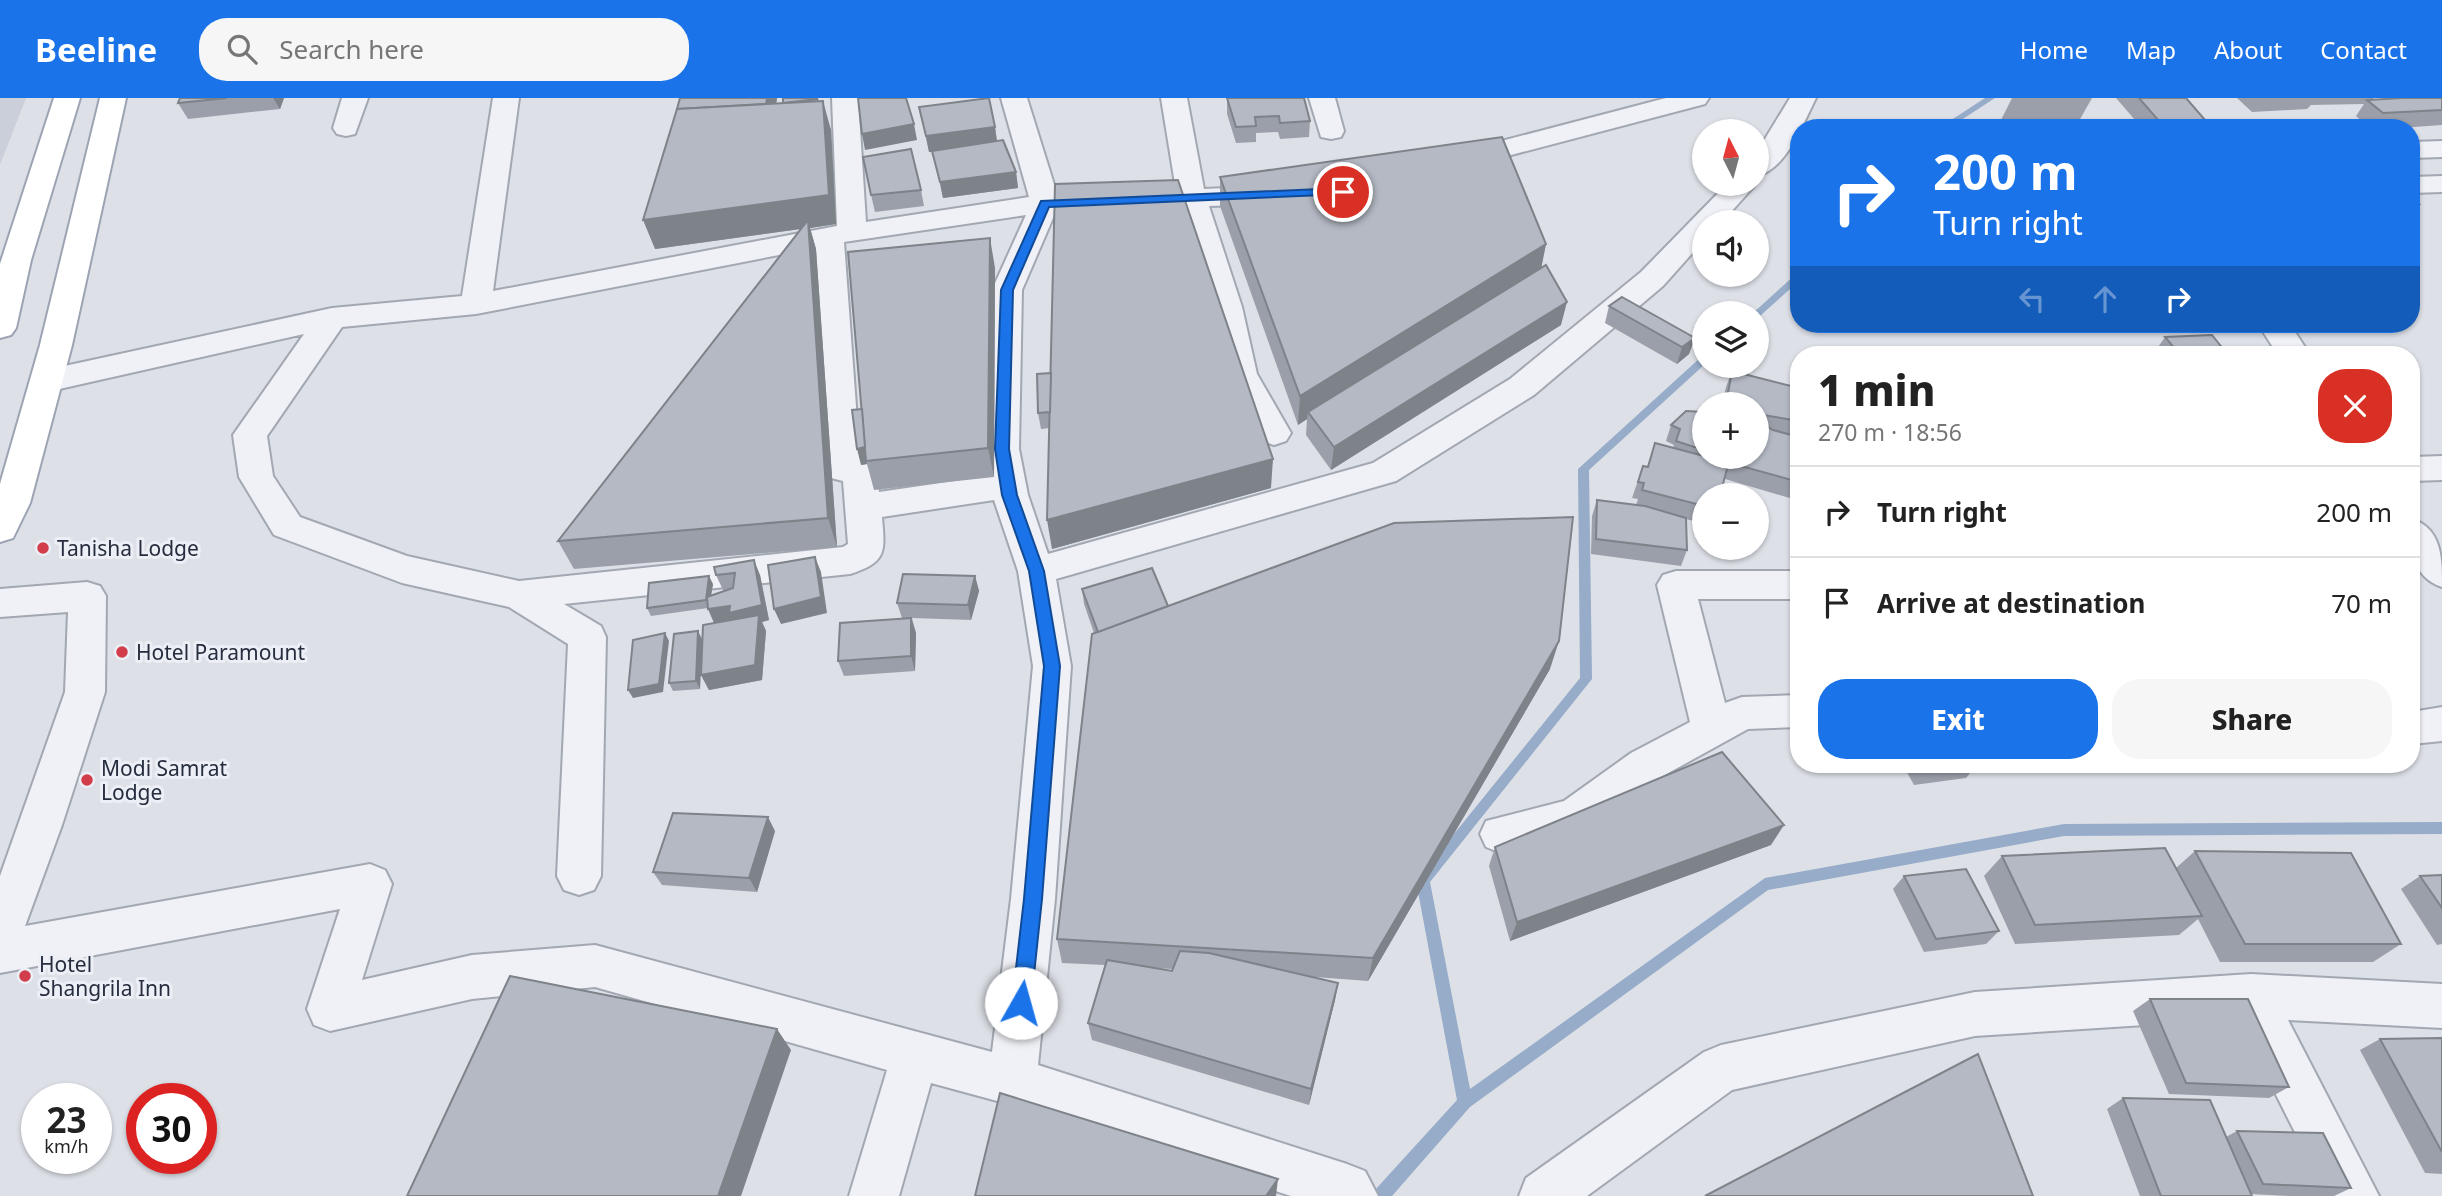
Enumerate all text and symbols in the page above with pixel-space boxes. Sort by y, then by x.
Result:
search box [199,18,689,81]
text: Beeline [35,27,157,72]
icon: search [223,30,261,68]
text: Search here [279,31,424,67]
text: Home [2020,33,2088,66]
text: Map [2126,33,2176,66]
text: About [2214,33,2282,66]
text: Contact [2320,33,2407,66]
north arrow [1692,119,1769,196]
map controls [1692,119,1769,560]
text: 200 m [1933,138,2078,204]
icon: right [1818,147,1909,238]
pin [1313,162,1373,222]
icon: arrive [1324,173,1362,211]
text: Turn right [1933,201,2083,244]
button: sound [1692,210,1769,287]
icon: left [2013,280,2051,318]
icon: ahead [2086,280,2124,318]
icon: right [2159,280,2197,318]
button: layers [1692,301,1769,378]
text: 1 min [1818,361,1935,418]
button: close [2318,369,2392,443]
button: + [1692,392,1769,469]
text: 270 m · 18:56 [1818,416,1962,448]
button: − [1692,483,1769,560]
icon: right [1818,493,1856,531]
text: Turn right [1877,494,2007,530]
text: 200 m [2316,494,2392,530]
place label: Tanisha Lodge [57,534,199,562]
marker: Tanisha Lodge [35,540,51,556]
icon: arrive [1818,584,1856,622]
text: Arrive at destination [1877,585,2146,621]
text: 70 m [2331,585,2392,621]
place label: Hotel Paramount [136,638,305,666]
marker: Hotel Paramount [114,644,130,660]
button: Exit [1818,679,2098,759]
button: Share [2112,679,2392,759]
place label: Modi Samrat Lodge [101,754,228,806]
marker: Modi Samrat Lodge [79,772,95,788]
place label: Hotel Shangrila Inn [39,950,171,1002]
position arrow [984,966,1058,1040]
marker: Hotel Shangrila Inn [17,968,33,984]
speed limit sign: 30 [126,1083,217,1174]
text: 23 [46,1096,87,1143]
text: km/h [44,1134,89,1158]

